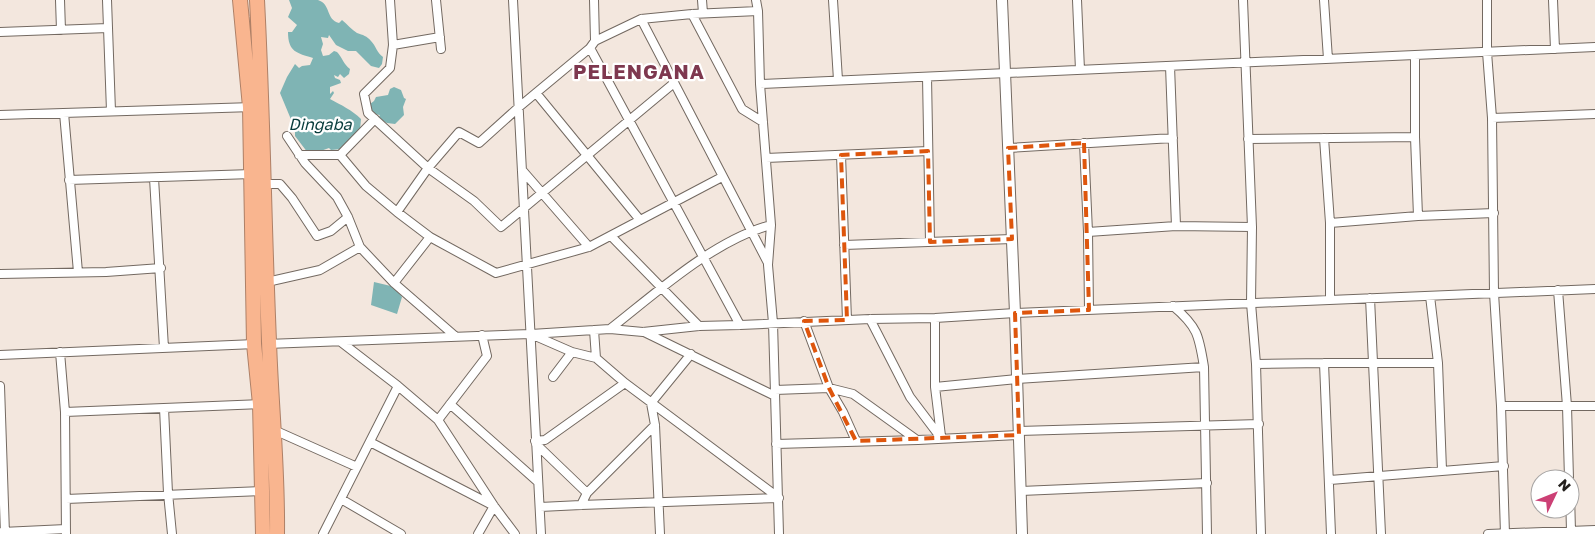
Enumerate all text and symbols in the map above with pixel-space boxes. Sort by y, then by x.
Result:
district label: PELENGANA [573,59,705,83]
water label: Dingaba [288,114,353,134]
north arrow [1530,469,1580,519]
text: N [1555,475,1575,494]

